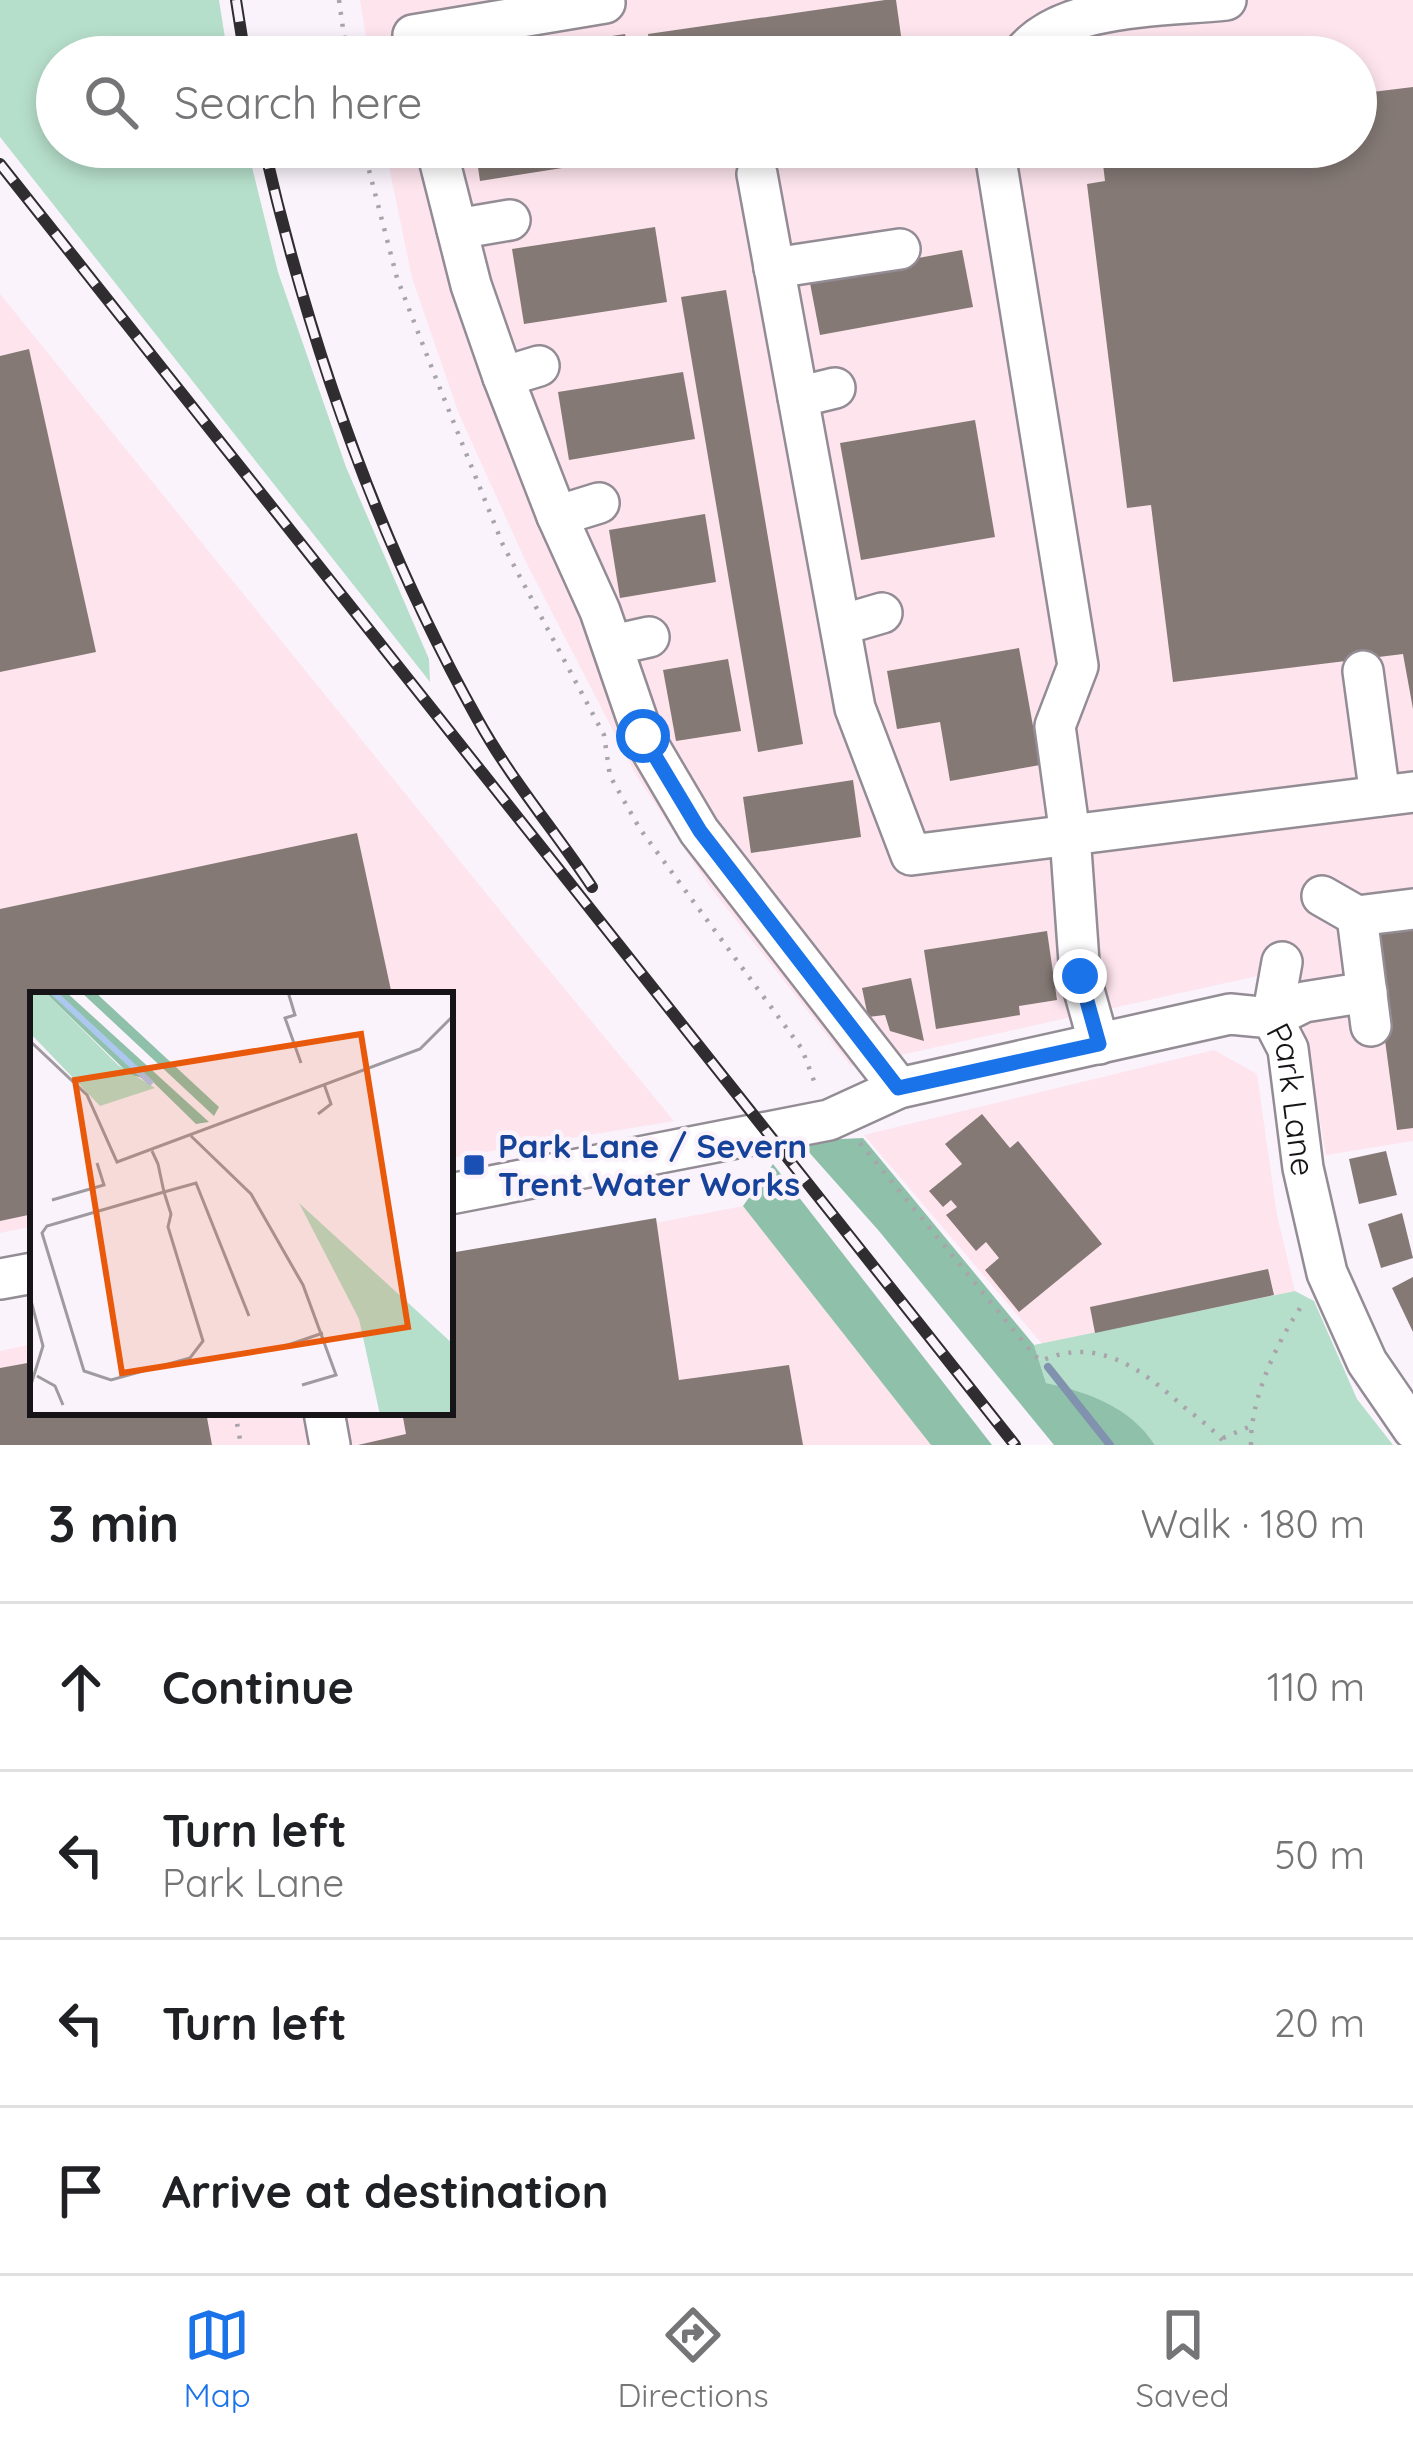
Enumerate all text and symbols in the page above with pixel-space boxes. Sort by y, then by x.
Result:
search box [36,36,1377,168]
icon: search [78,69,144,135]
text: Search here [174,74,422,130]
route start [616,709,670,763]
route end [1053,949,1107,1003]
inset map [30,992,453,1415]
street label: Park Lane [1258,1016,1325,1178]
place label: Park Lane / Severn Trent Water Works [498,1125,807,1204]
marker: Park Lane / Severn Trent Water Works [461,1152,487,1178]
text: 3 min [48,1491,179,1555]
text: Walk · 180 m [1140,1499,1365,1548]
icon: ahead [48,1654,114,1720]
text: Continue [162,1659,354,1715]
text: 110 m [1267,1662,1365,1711]
text: Turn left [162,1802,347,1858]
icon: left [48,1822,114,1888]
text: 50 m [1274,1830,1365,1879]
text: Park Lane [162,1858,344,1907]
icon: left [48,1990,114,2056]
text: Turn left [162,1995,347,2051]
text: 20 m [1274,1998,1365,2047]
icon: arrive [48,2158,114,2224]
text: Arrive at destination [162,2163,608,2219]
tab: Map [183,2302,251,2415]
tab: Directions [617,2302,769,2415]
tab: Saved [1136,2302,1230,2415]

